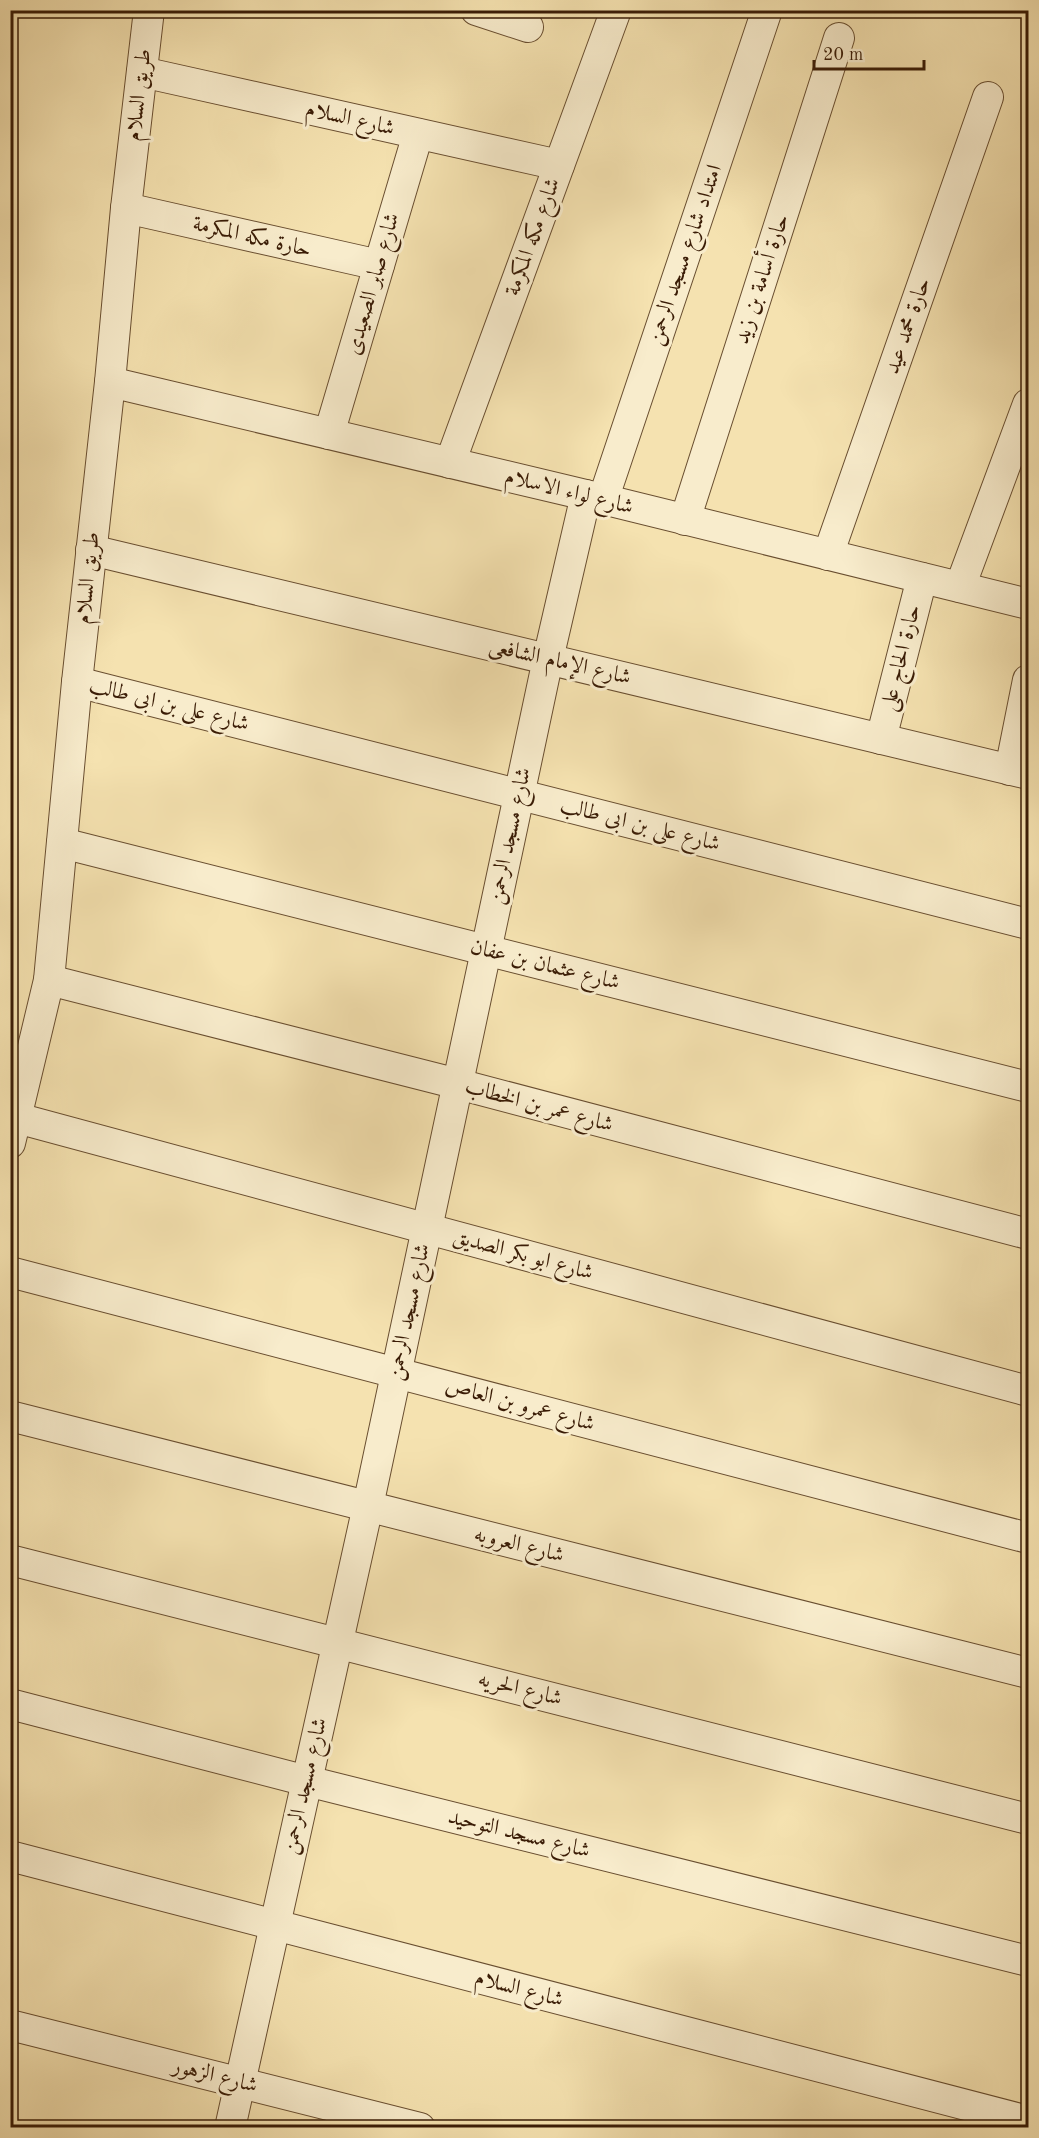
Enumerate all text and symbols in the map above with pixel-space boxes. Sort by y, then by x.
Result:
scale bar [814,33,924,71]
text: 20 m [823,46,863,64]
street label: طريق السلام [122,48,163,143]
street label: شارع السلام [302,98,397,147]
street label: امتداد شارع مسجد الرحمن [644,162,732,350]
street label: شارع مكه المكرمة [501,175,570,301]
street label: حارة أسامة بن زيد [725,210,794,347]
street label: شارع صابر الصعيدى [342,211,410,359]
street label: حارة مكه المكرمة [190,212,314,262]
street label: حارة محمد عيد [881,275,936,377]
street label: شارع لواء الاسلام [501,465,636,525]
street label: طريق السلام [72,531,111,626]
street label: حارة الحاج على [877,602,932,715]
street label: شارع الإمام الشافعى [485,635,633,696]
street label: شارع على بن ابى طالب [85,674,251,741]
street label: شارع مسجد الرحمن [485,766,541,908]
street label: شارع على بن ابى طالب [556,794,722,861]
street label: شارع عثمان بن عفان [467,936,622,1000]
street label: شارع عمر بن الخطاب [461,1076,615,1142]
street label: شارع ابو بكر الصديق [449,1225,596,1290]
street label: شارع مسجد الرحمن [384,1242,440,1384]
street label: شارع عمرو بن العاص [442,1375,597,1441]
street label: شارع العروبه [470,1523,566,1573]
street label: شارع الحريه [474,1668,564,1716]
street label: شارع مسجد الرحمن [279,1716,337,1858]
street label: شارع مسجد التوحيد [444,1806,592,1868]
street label: شارع السلام [471,1967,566,2018]
street label: شارع الزهور [167,2054,260,2103]

